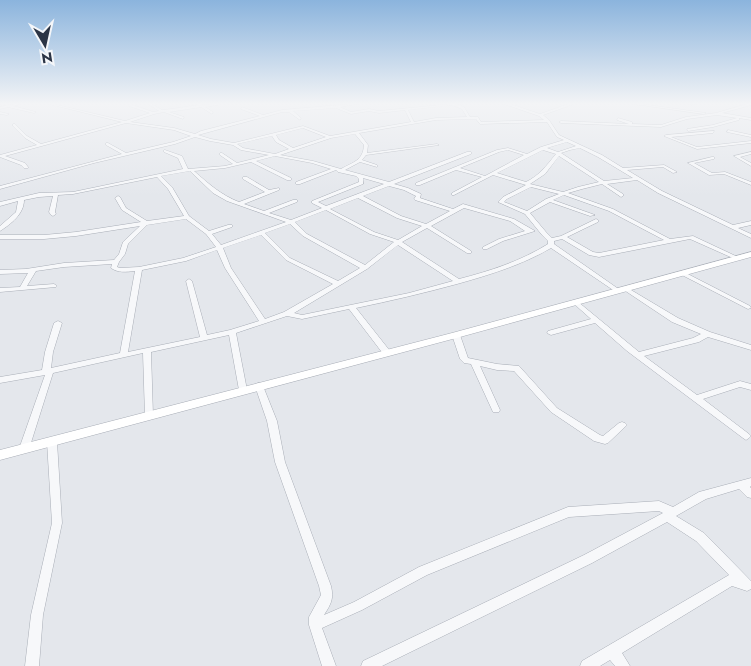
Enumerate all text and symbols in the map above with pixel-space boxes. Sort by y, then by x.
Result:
north arrow [20,20,70,70]
text: N [40,47,54,69]

